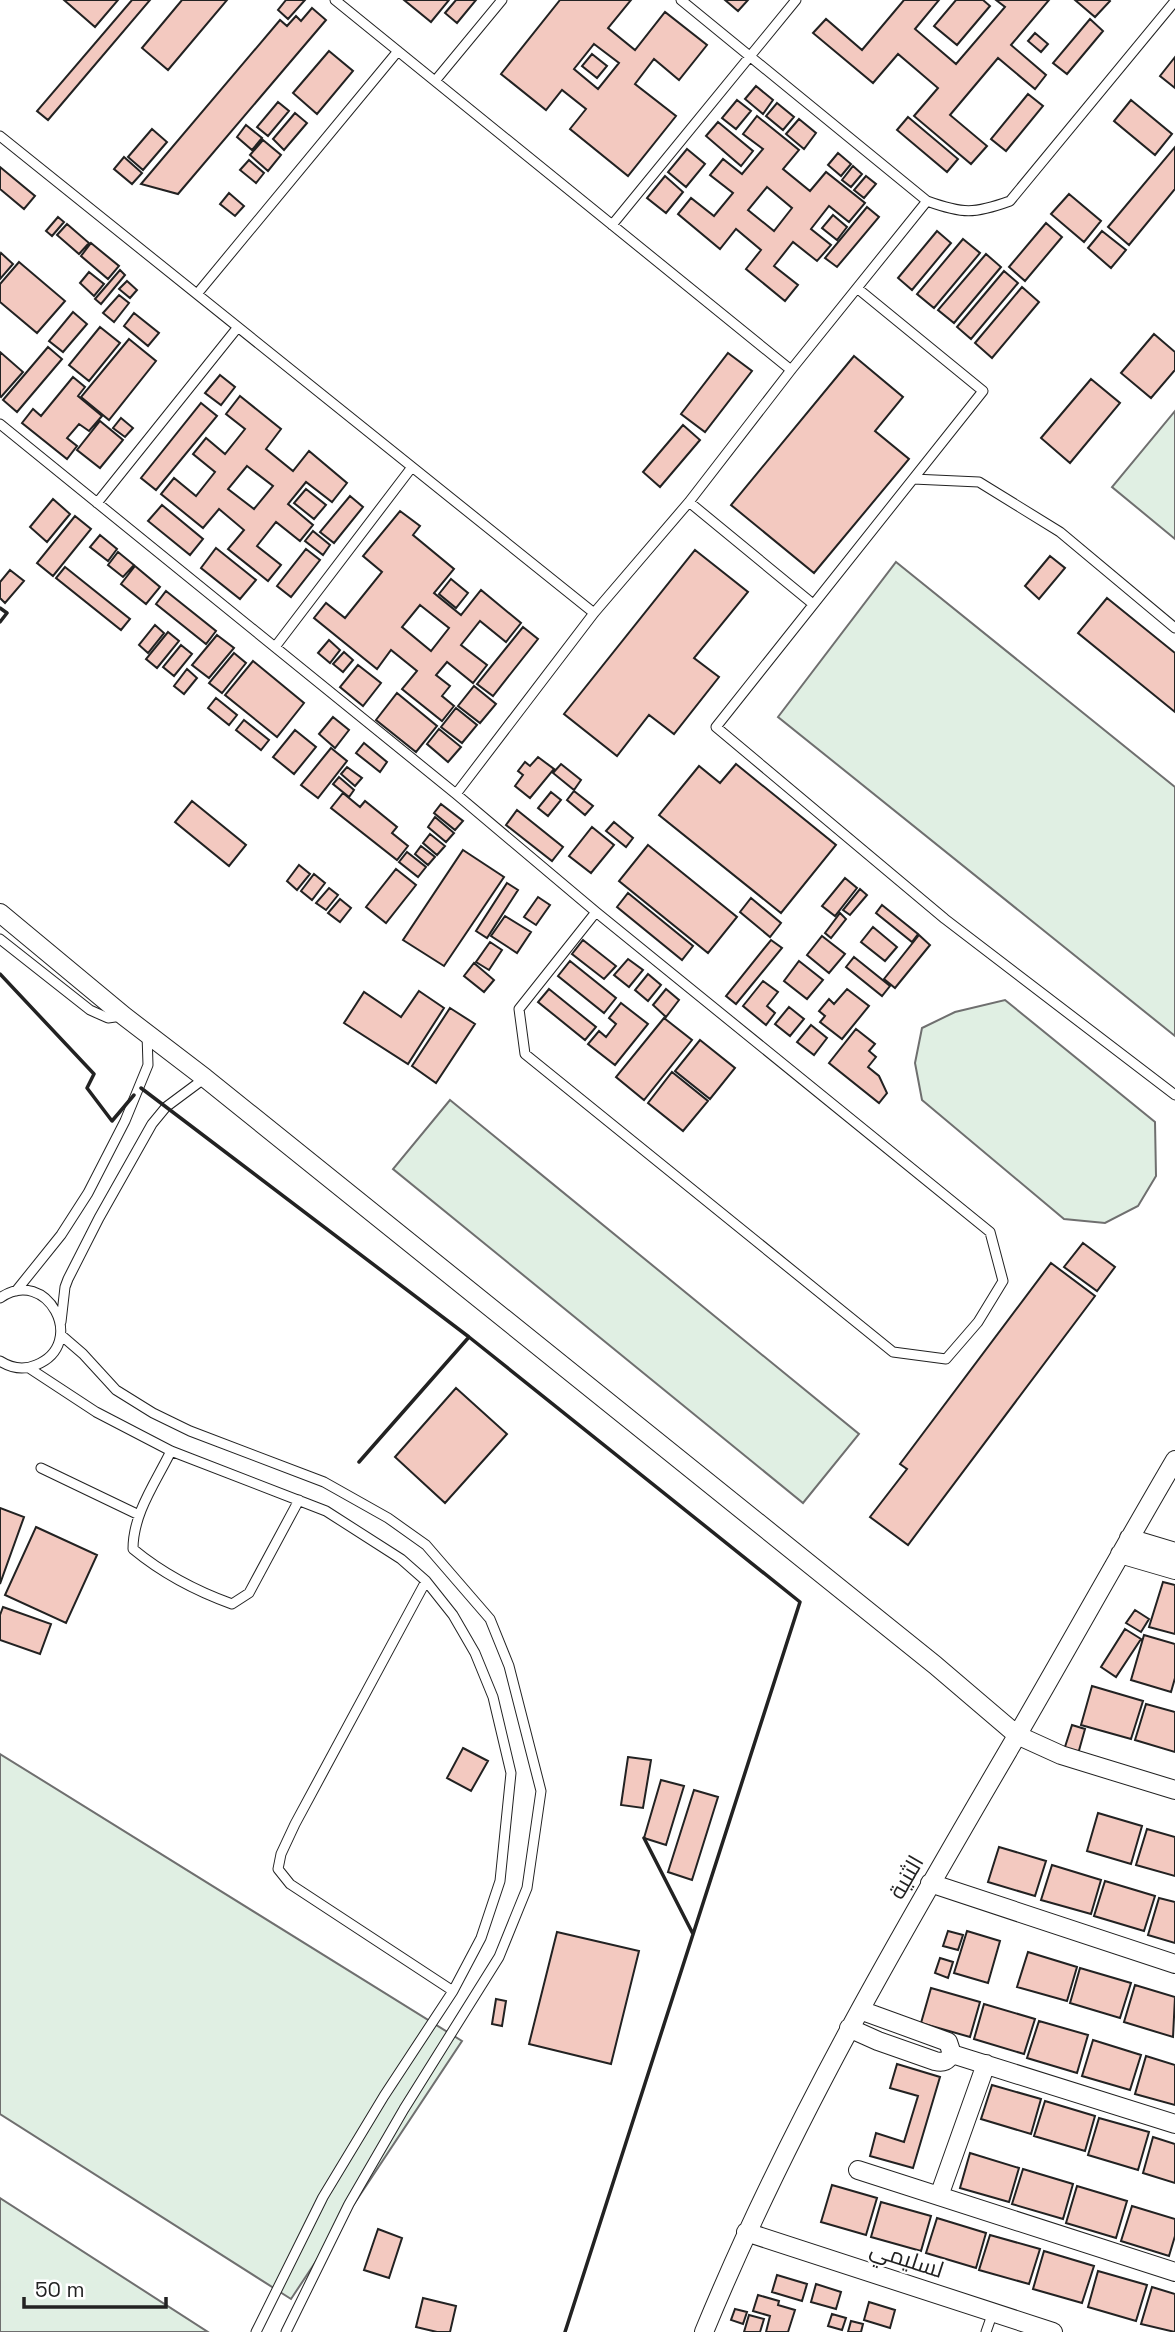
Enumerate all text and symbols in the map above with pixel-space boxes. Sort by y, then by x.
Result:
street label: الثنية [881,1850,931,1904]
street label: لسليمي [865,2233,948,2288]
scale bar [24,2266,166,2310]
text: 50 m [35,2276,85,2303]

